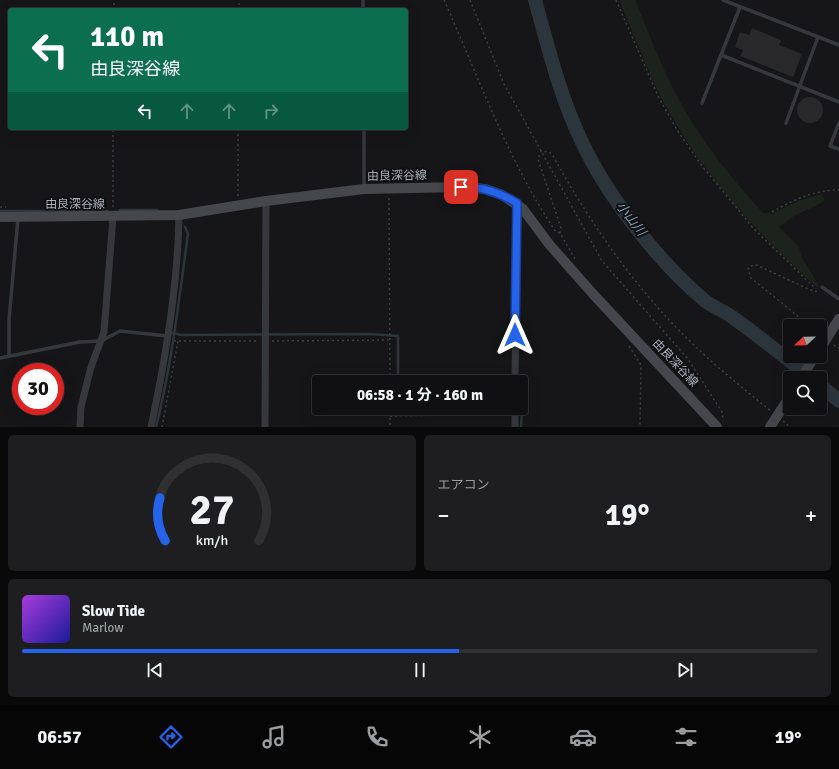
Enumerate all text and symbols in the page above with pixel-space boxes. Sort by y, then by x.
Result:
text: 110 m [90,20,164,54]
icon: left [24,24,76,76]
text: 由良深谷線 [90,58,180,80]
icon: left [134,100,156,122]
icon: ahead [176,100,198,122]
icon: ahead [218,100,240,122]
icon: right [260,100,282,122]
street label: 由良深谷線 [367,168,427,184]
pin [444,170,478,204]
icon: arrive [450,176,472,198]
street label: 由良深谷線 [45,197,105,212]
water label: 小山川 [613,199,651,241]
position arrow [494,314,536,356]
north arrow [783,319,827,363]
map controls [783,319,827,415]
street label: 由良深谷線 [649,336,701,390]
speed limit sign: 30 [12,363,64,415]
button: search [783,371,827,415]
text: 06:58 · 1 分 · 160 m [357,386,483,404]
text: エアコン [438,477,490,493]
text: 27 [189,485,234,536]
text: 19° [605,497,649,534]
text: − [438,502,449,529]
text: + [805,502,817,529]
text: km/h [196,532,228,549]
text: Slow Tide [82,602,145,620]
text: Marlow [82,620,124,636]
icon: previous [144,659,166,681]
icon: pause [409,659,431,681]
icon: next [674,659,696,681]
icon: directions [157,723,185,751]
icon: music [260,723,288,751]
icon: phone [363,723,391,751]
icon: climate [466,723,494,751]
icon: car [569,723,597,751]
icon: filters [672,723,700,751]
text: 06:57 [38,726,82,748]
text: 19° [775,726,801,748]

